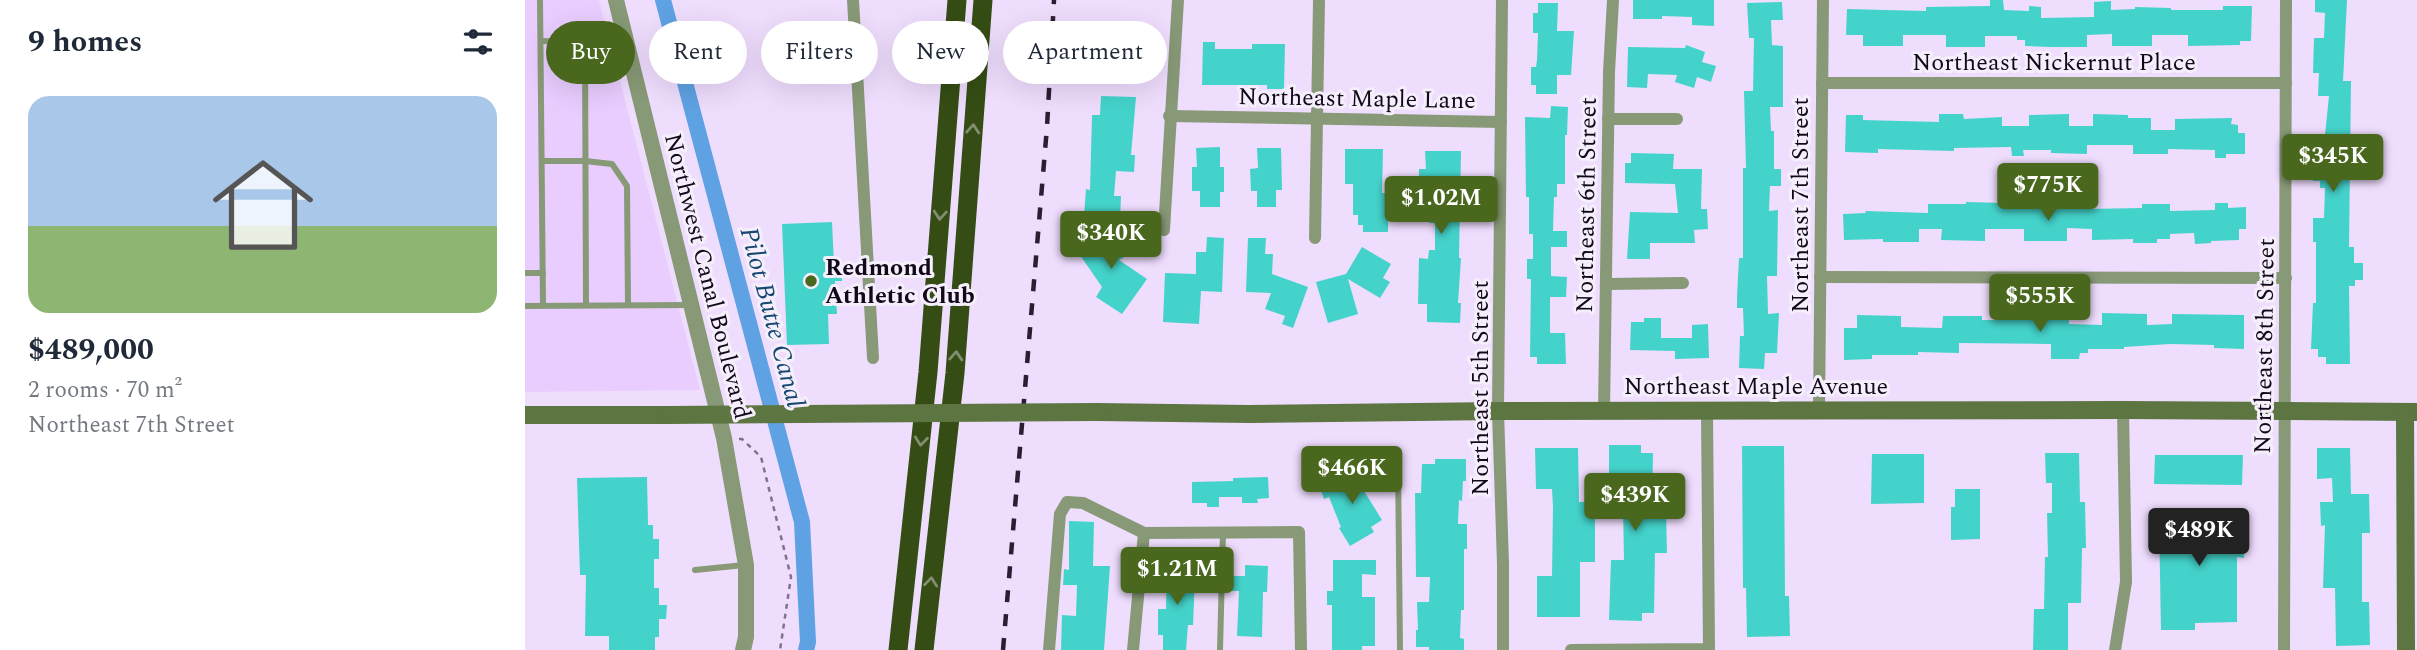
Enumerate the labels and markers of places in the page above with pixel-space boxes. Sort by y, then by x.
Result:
pin: $345K [2284,134,2382,194]
pin: $775K [1999,164,2097,223]
pin: $1.02M [1384,176,1498,236]
pin: $340K [1062,212,1160,271]
place label: Redmond Athletic Club [825,250,975,314]
marker: Redmond Athletic Club [803,273,819,289]
pin: $555K [1991,274,2089,334]
pin: $466K [1303,447,1401,506]
pin: $439K [1586,474,1684,533]
pin: $489K [2150,508,2248,568]
pin: $1.21M [1120,548,1234,607]

